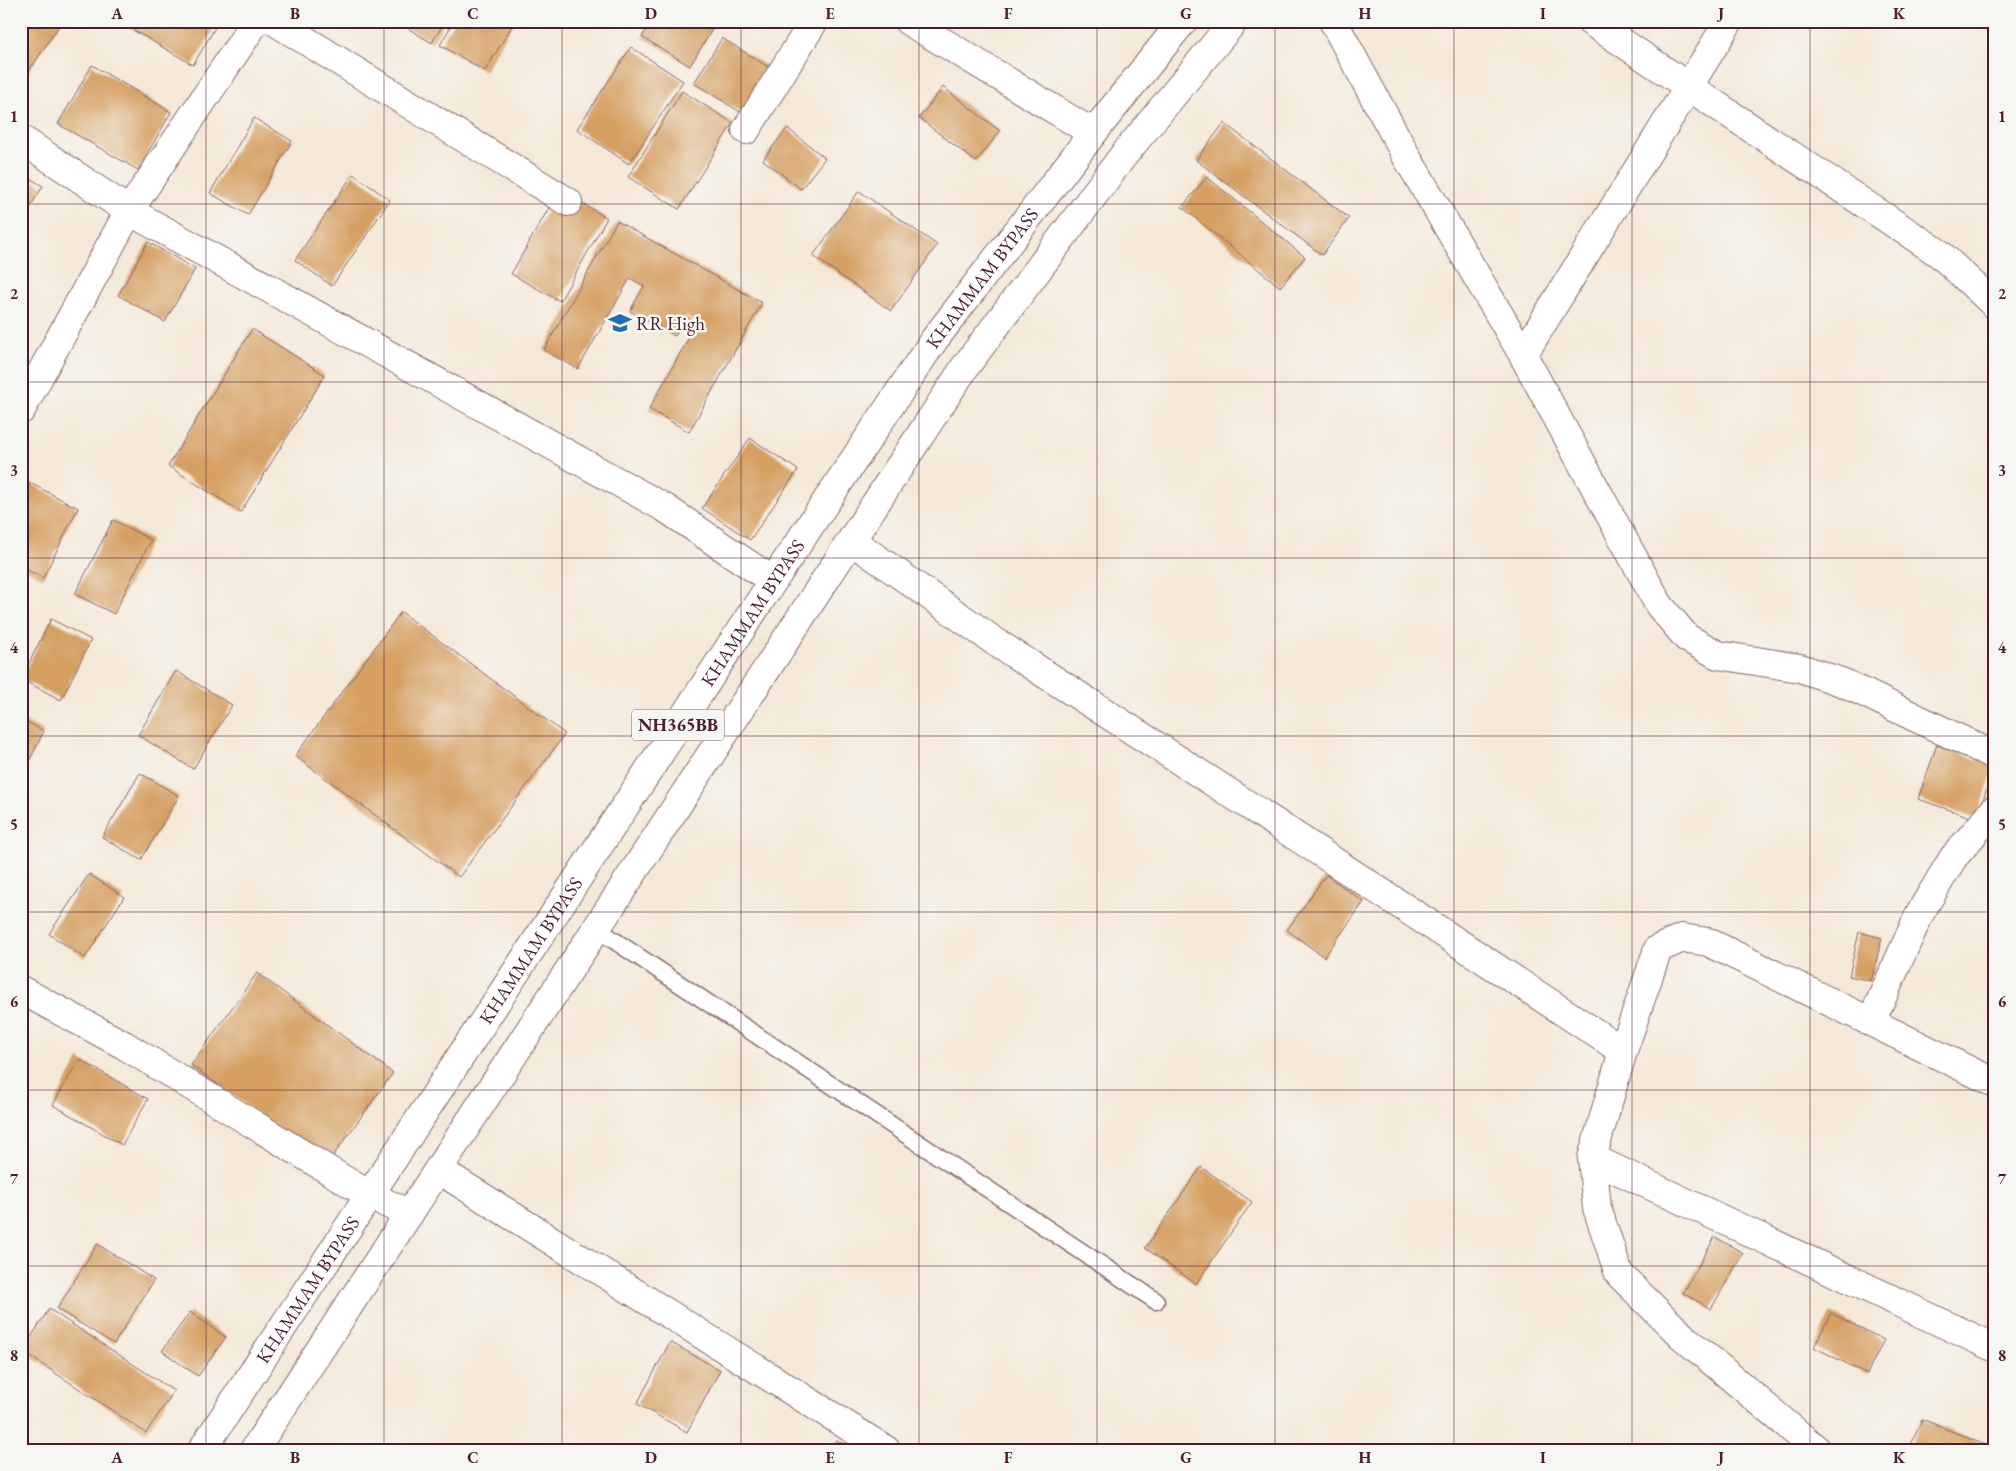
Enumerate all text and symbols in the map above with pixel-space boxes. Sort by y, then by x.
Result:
text: A [110,3,123,24]
text: B [290,3,300,24]
text: C [467,3,479,24]
text: D [645,3,657,24]
text: E [825,3,835,24]
text: F [1004,3,1013,24]
text: G [1180,3,1192,24]
text: H [1359,3,1372,24]
text: I [1540,3,1546,24]
text: J [1716,3,1724,24]
text: K [1893,3,1906,24]
text: 1 [10,106,18,127]
text: 1 [1998,106,2006,127]
street label: KHAMMAM BYPASS [920,203,1044,353]
text: 2 [10,283,19,304]
text: 2 [1998,283,2007,304]
school or university icon: RR High [607,310,633,336]
place label: RR High [636,311,705,336]
text: 3 [10,460,18,481]
text: 3 [1998,460,2006,481]
street label: KHAMMAM BYPASS [695,534,810,691]
text: 4 [10,637,19,658]
text: 4 [1998,637,2007,658]
road number: NH365BB [632,710,724,740]
text: 5 [10,814,18,835]
text: 5 [1998,814,2006,835]
street label: KHAMMAM BYPASS [473,872,588,1029]
text: 6 [10,991,19,1012]
text: 6 [1998,991,2007,1012]
text: 7 [10,1168,19,1189]
text: 7 [1998,1168,2007,1189]
street label: KHAMMAM BYPASS [250,1211,365,1368]
text: 8 [10,1345,18,1366]
text: 8 [1998,1345,2006,1366]
text: A [110,1447,123,1468]
text: B [290,1447,300,1468]
text: C [467,1447,479,1468]
text: D [645,1447,657,1468]
text: E [825,1447,835,1468]
text: F [1004,1447,1013,1468]
text: G [1180,1447,1192,1468]
text: H [1359,1447,1372,1468]
text: I [1540,1447,1546,1468]
text: J [1716,1447,1724,1468]
text: K [1893,1447,1906,1468]

